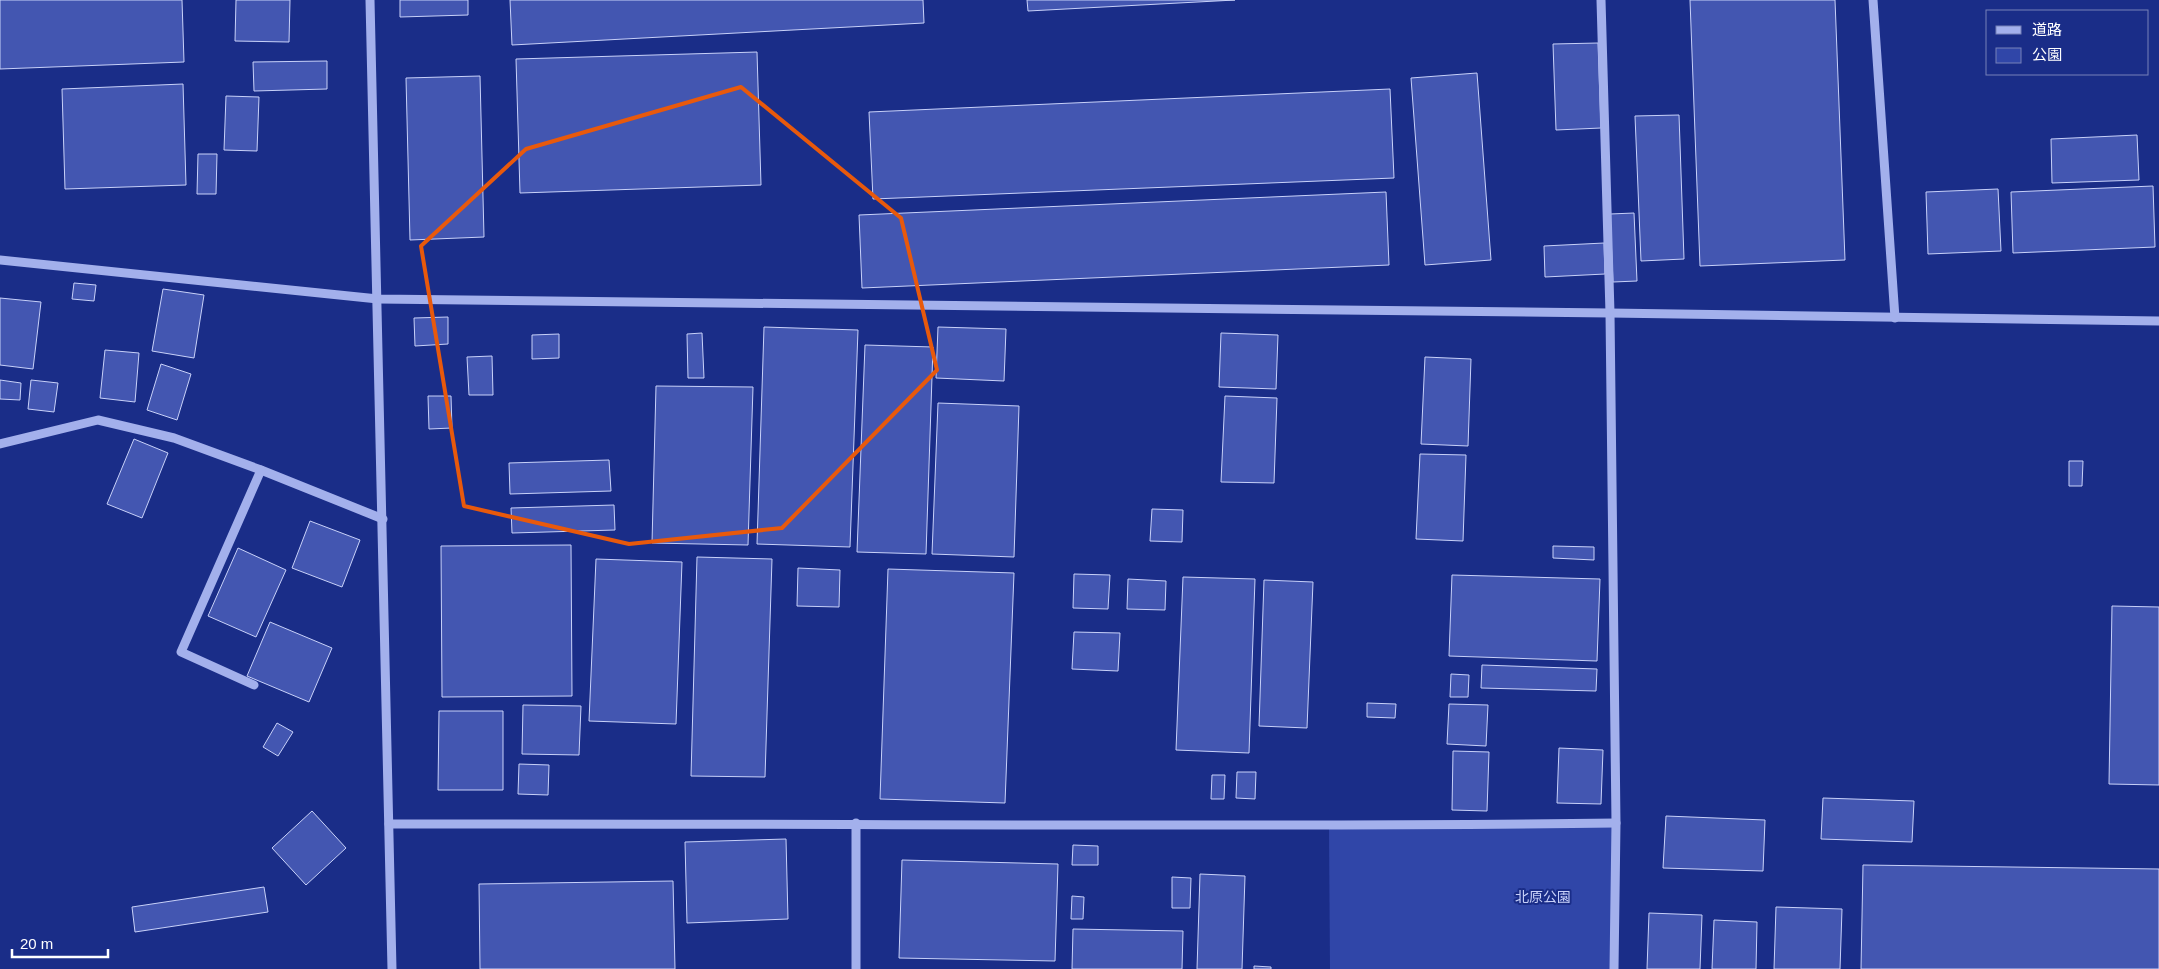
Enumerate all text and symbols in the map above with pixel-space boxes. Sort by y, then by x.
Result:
legend [1986,10,2149,75]
text: 道路 [2032,21,2062,38]
text: 公園 [2032,46,2062,63]
park label: 北原公園 [1515,889,1571,905]
scale bar [12,926,109,958]
text: 20 m [20,935,53,952]

